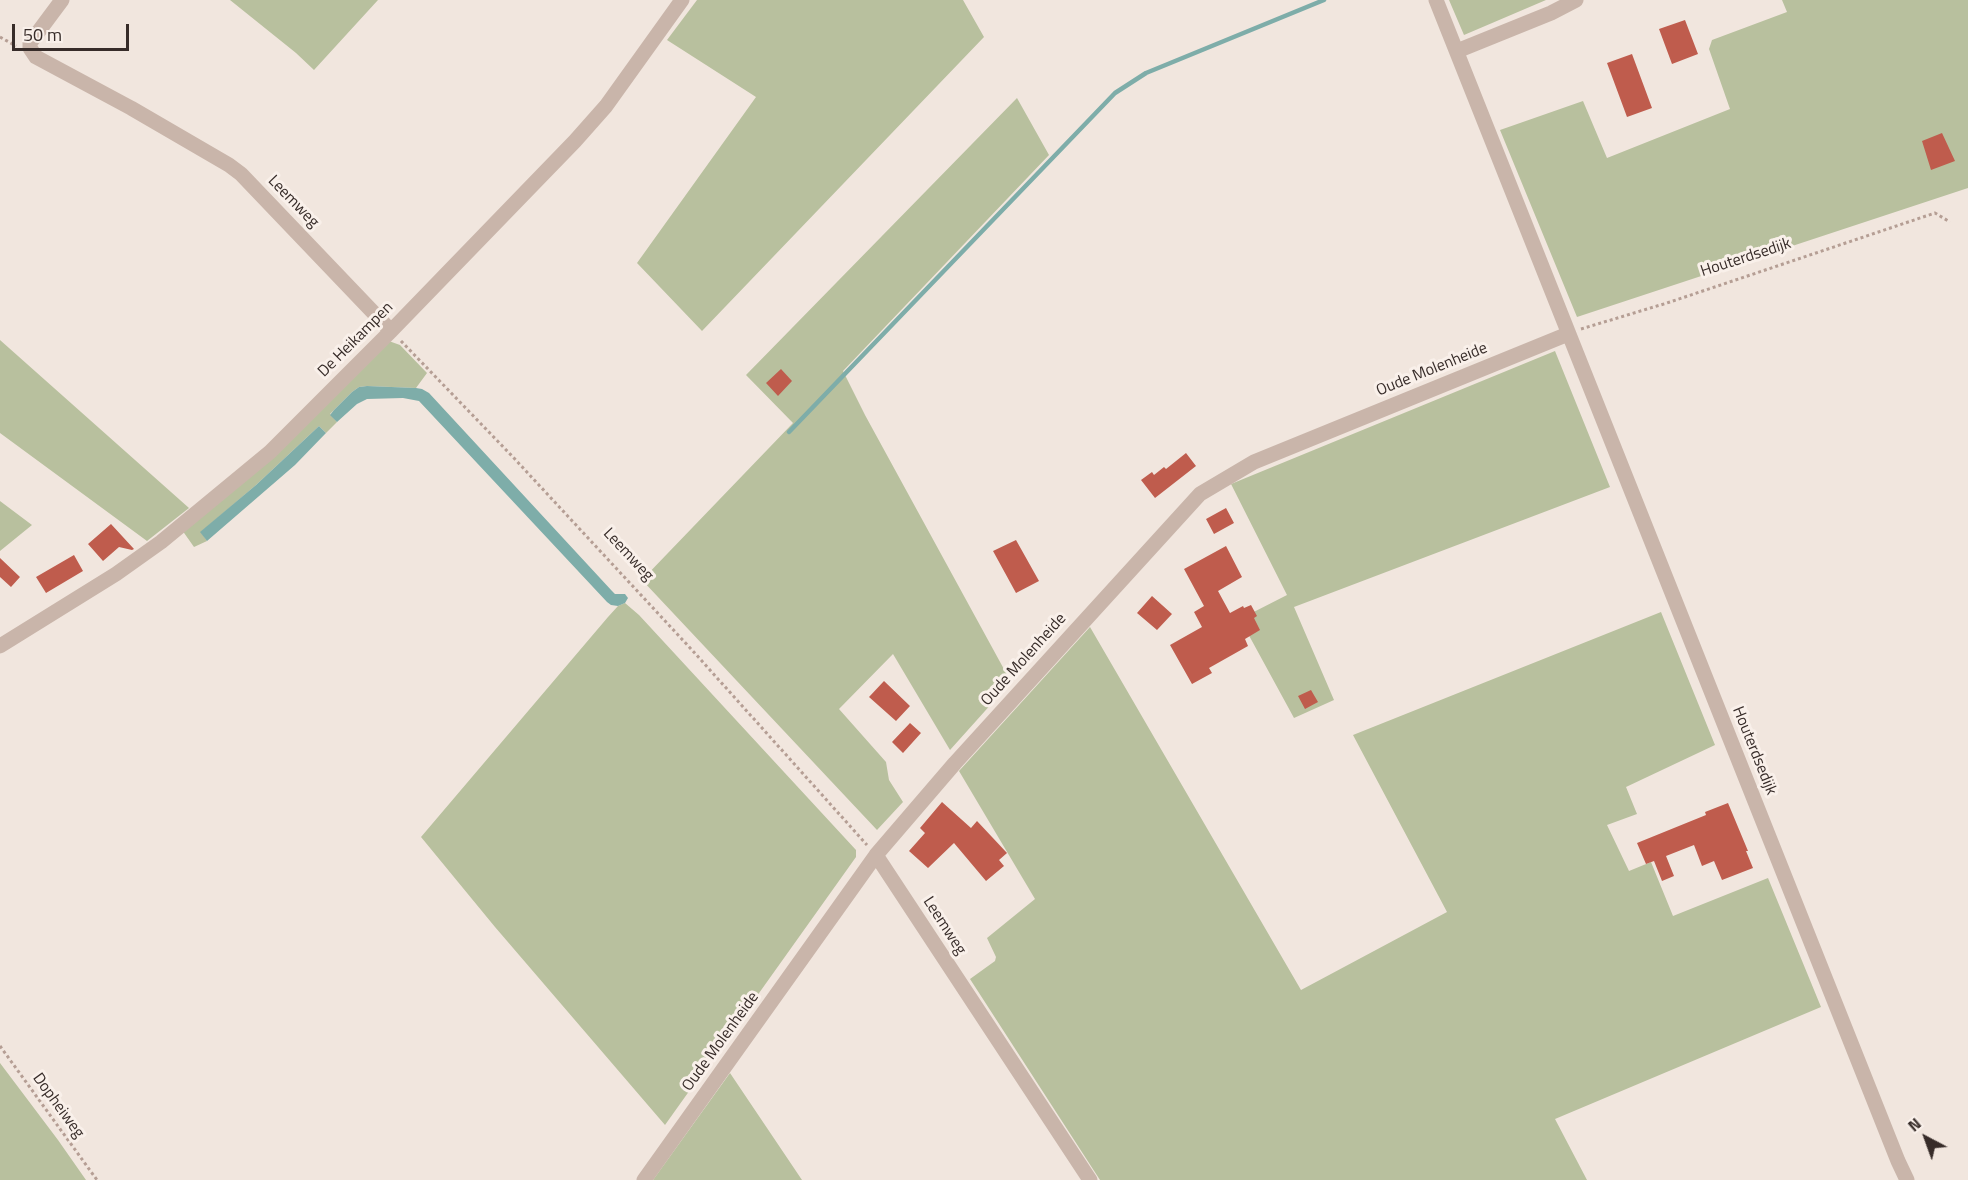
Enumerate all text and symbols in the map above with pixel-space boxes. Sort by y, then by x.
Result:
scale bar [15,12,132,50]
text: 50 m [23,21,62,48]
street label: Leemweg [263,172,323,232]
street label: Houterdsedijk [1698,234,1794,282]
street label: De Heikampen [314,298,398,382]
street label: Oude Molenheide [1374,339,1490,401]
street label: Leemweg [599,525,657,585]
street label: Oude Molenheide [977,610,1071,710]
street label: Houterdsedijk [1728,704,1780,798]
street label: Leemweg [918,893,970,959]
street label: Oude Molenheide [679,989,763,1095]
street label: Dopheiweg [28,1070,88,1142]
north arrow [1896,1108,1956,1168]
text: N [1902,1112,1926,1137]

